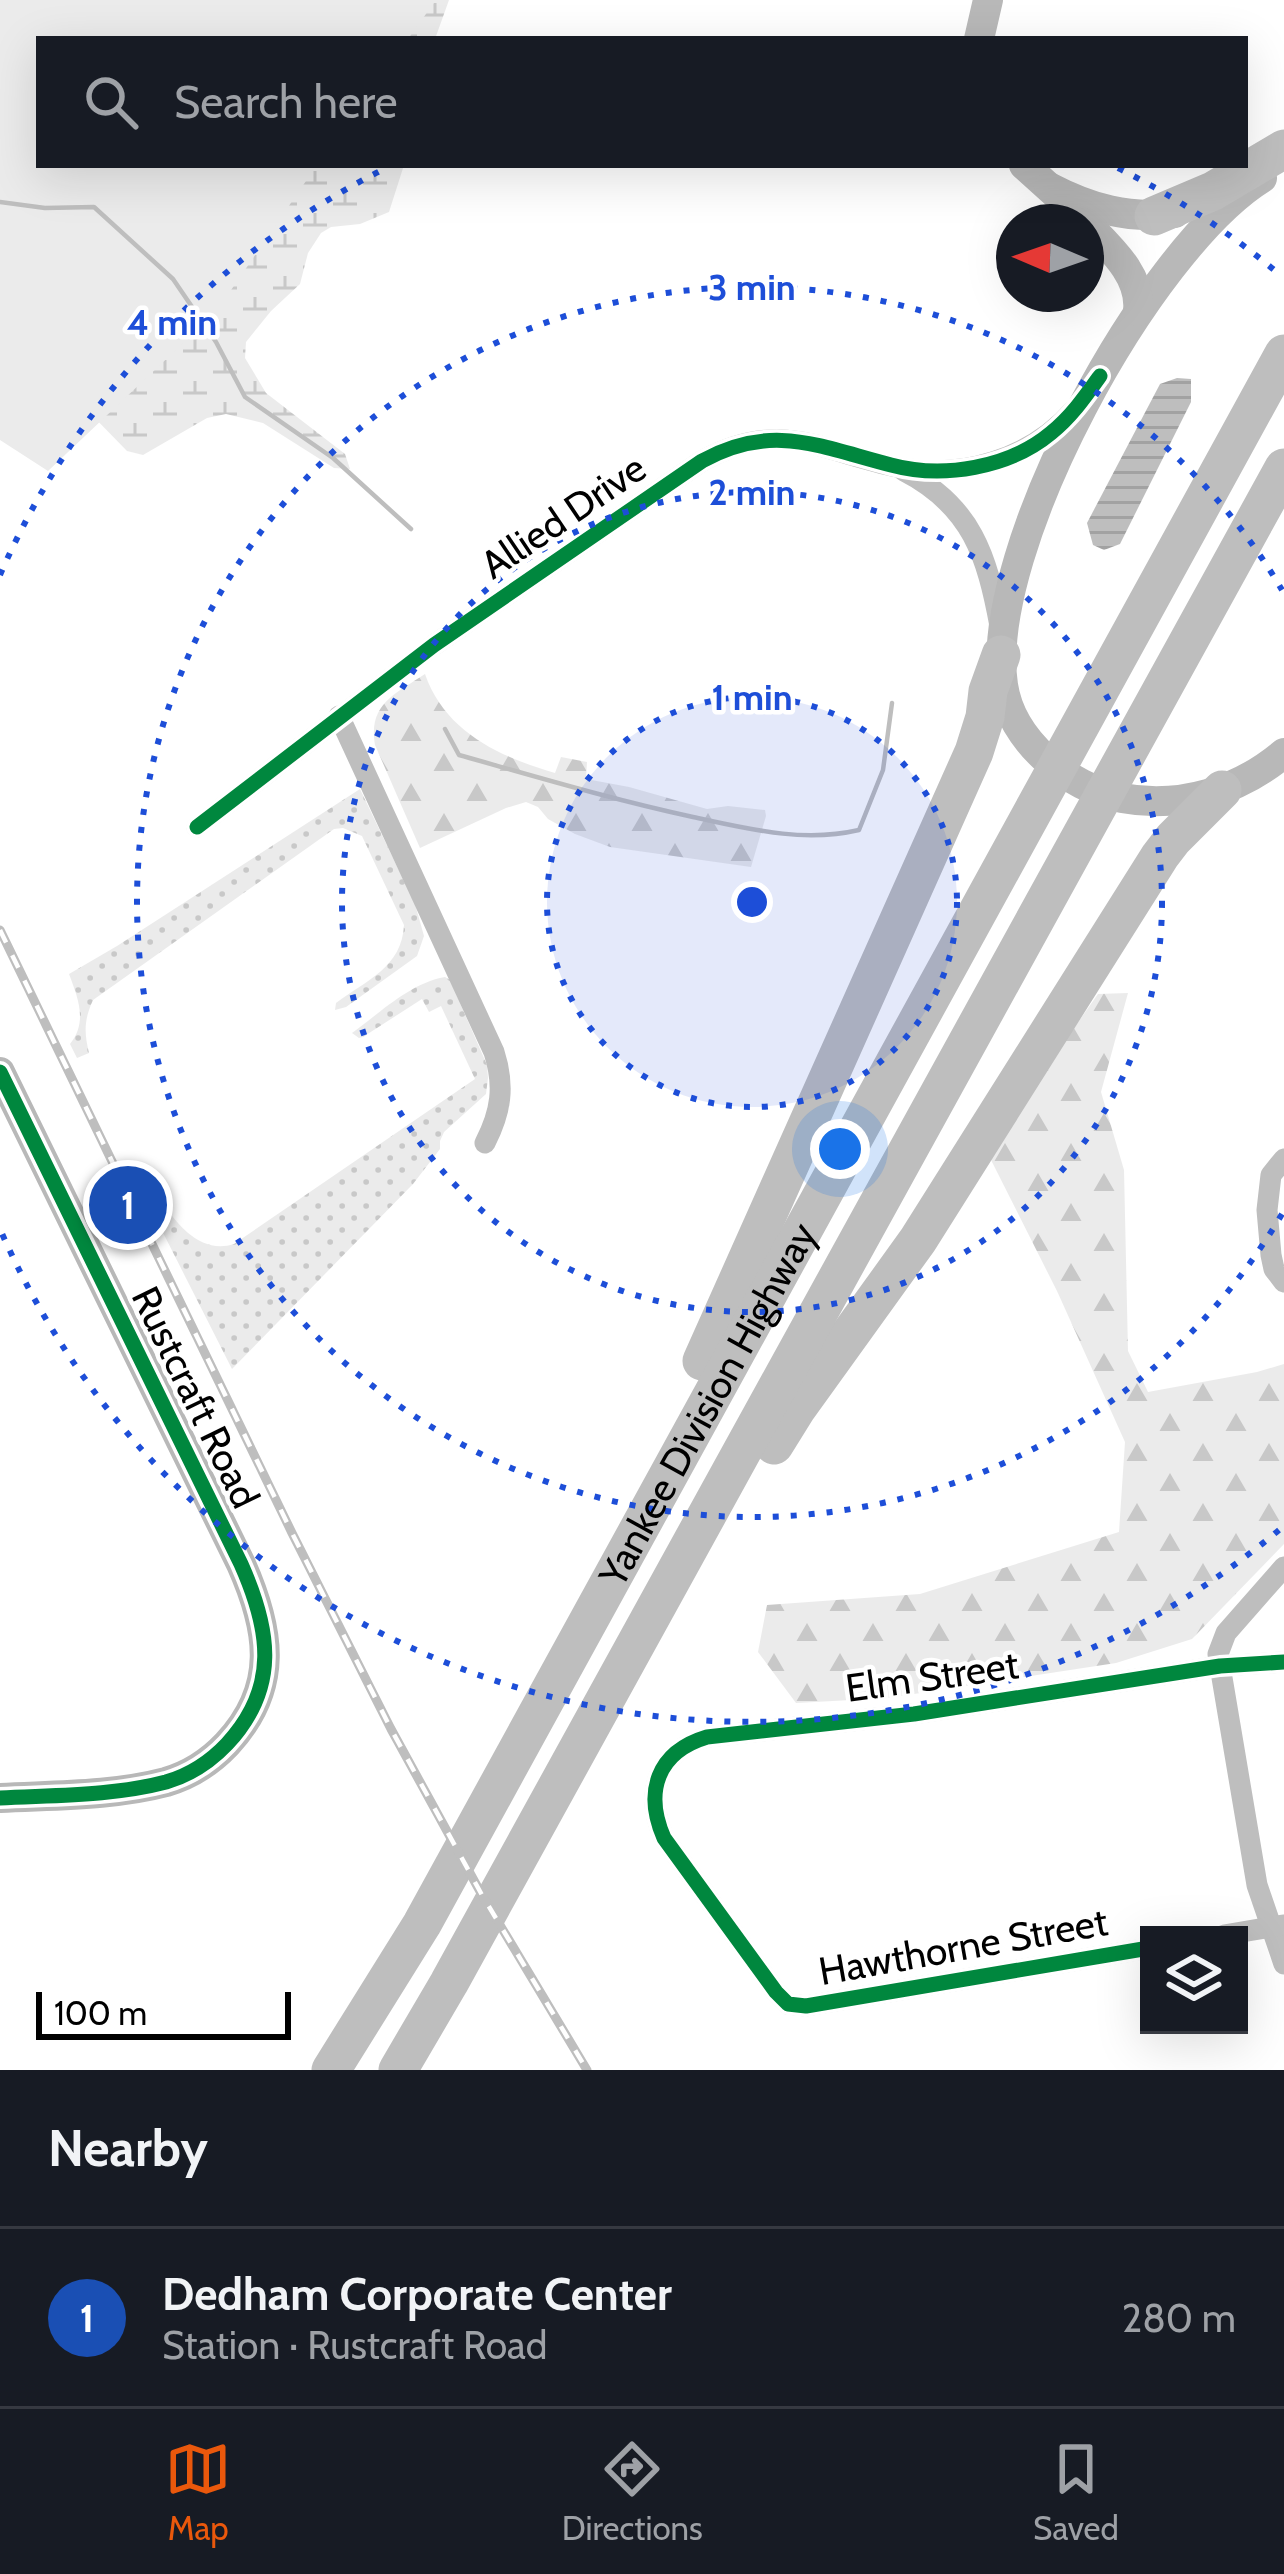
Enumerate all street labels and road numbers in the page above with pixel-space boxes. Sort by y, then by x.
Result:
street label: Allied Drive [472,443,654,589]
street label: Yankee Division Highway [588,1214,827,1595]
street label: Rustcraft Road [122,1278,270,1516]
street label: Elm Street [842,1640,1022,1712]
street label: Hawthorne Street [815,1897,1111,1995]

